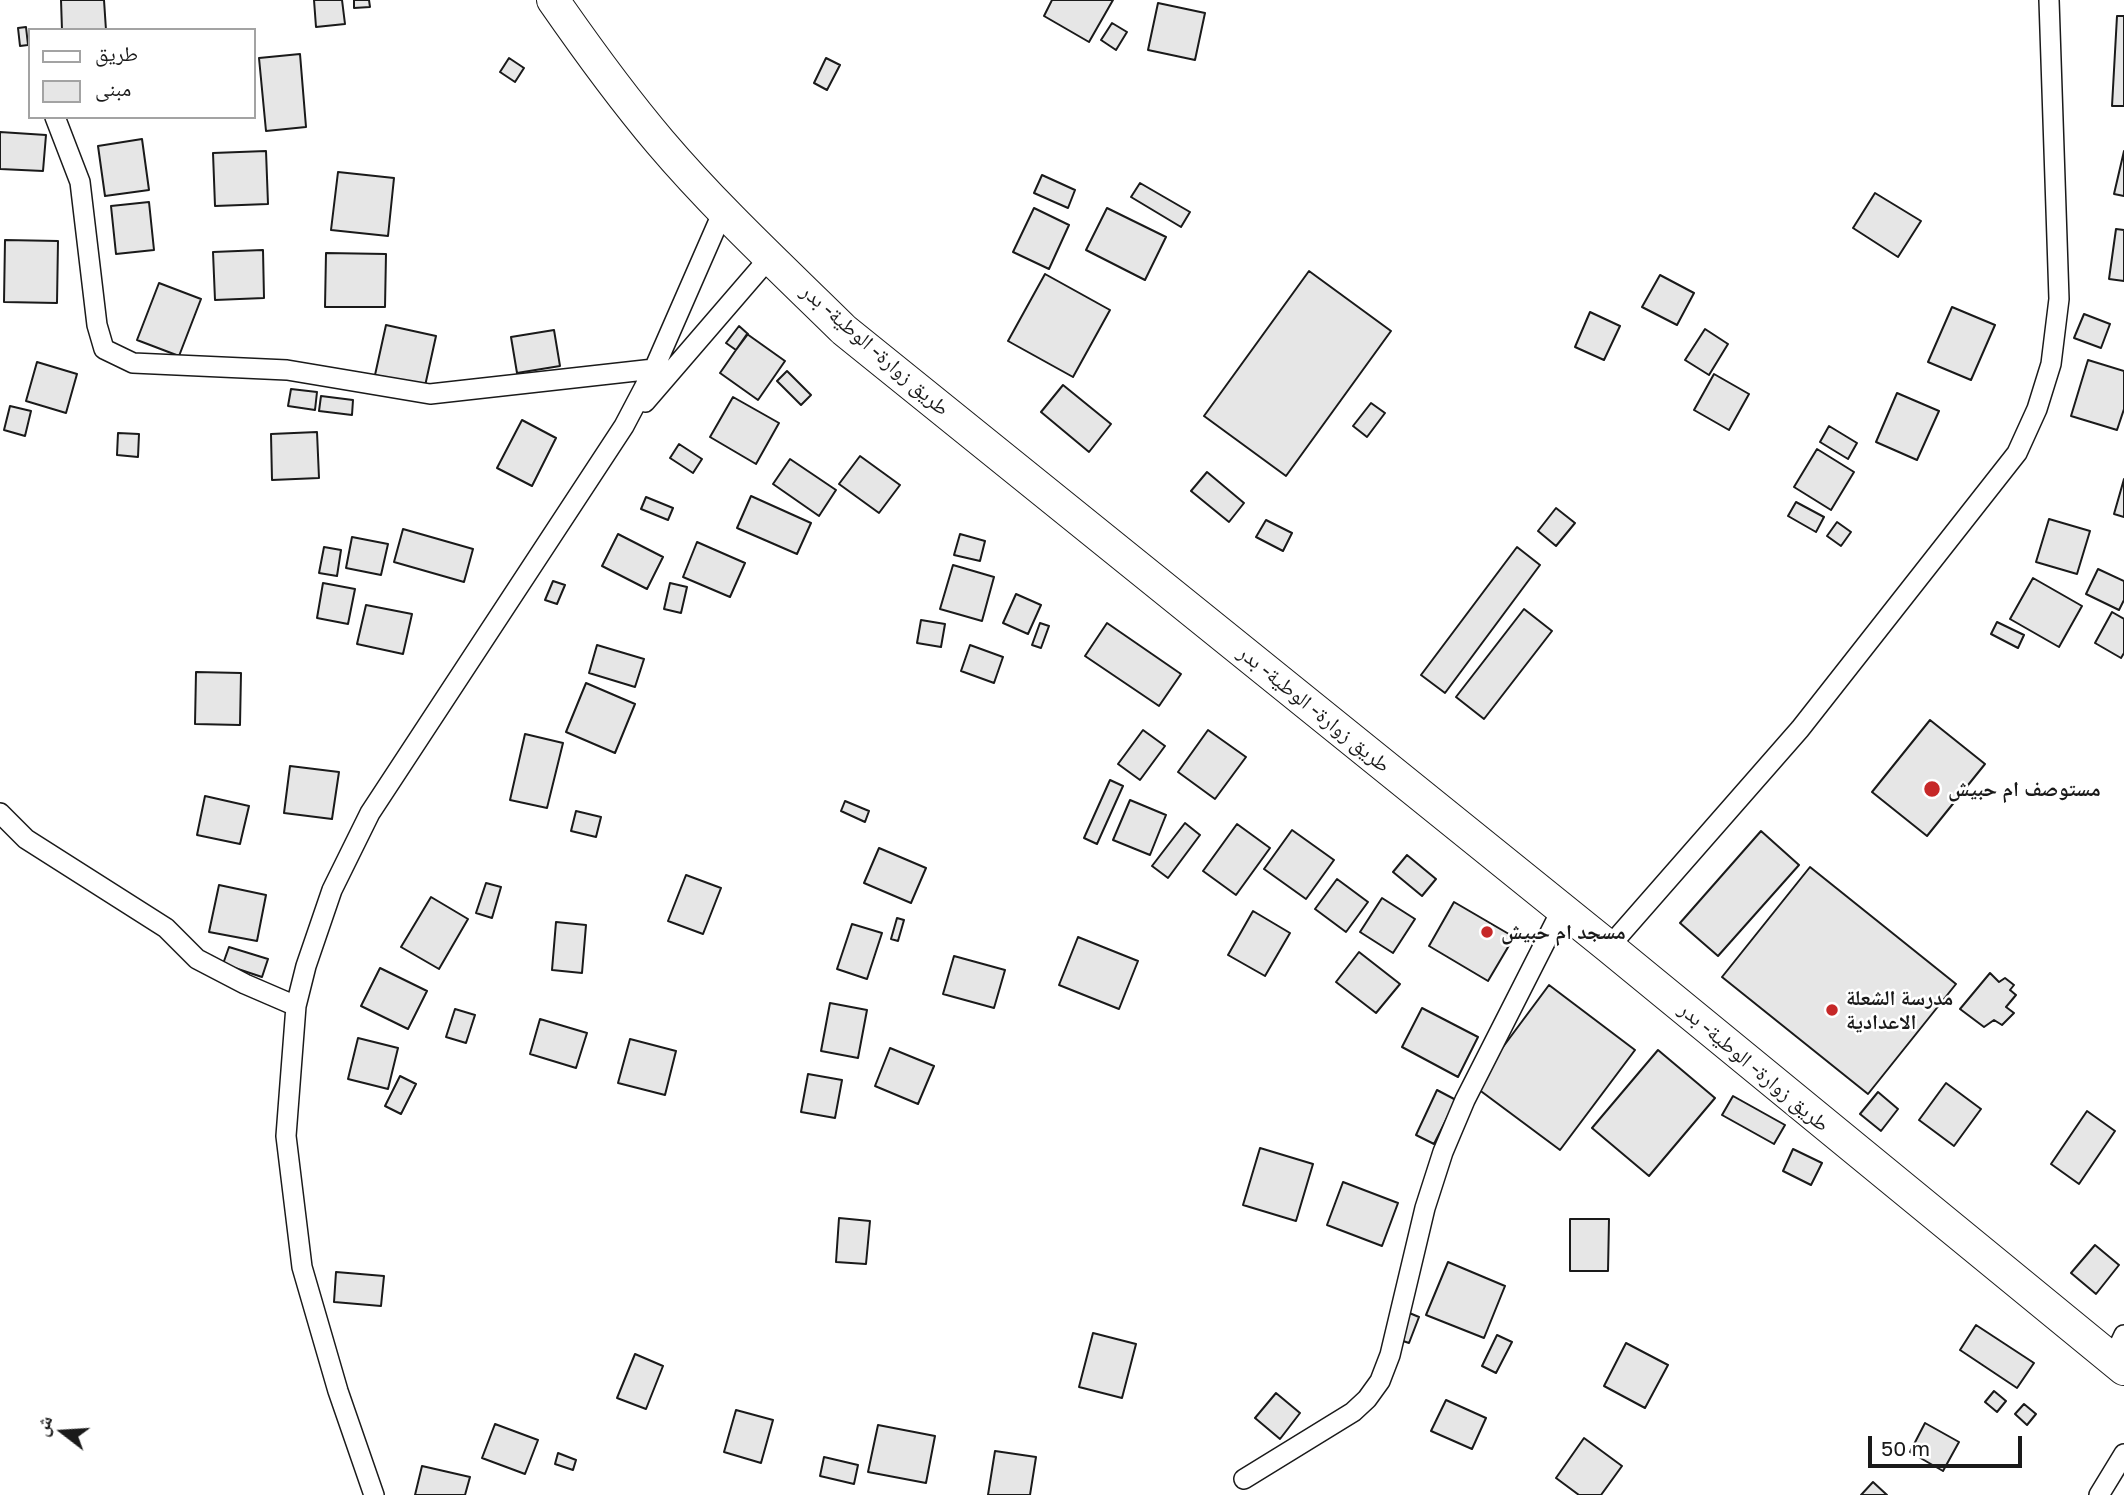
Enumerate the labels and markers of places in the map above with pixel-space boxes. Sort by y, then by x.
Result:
place label: مستوصف ام حبيش [1948,776,2101,802]
marker: مستوصف ام حبيش [1922,779,1942,799]
place label: مسجد ام حبيش [1501,919,1626,945]
marker: مسجد ام حبيش [1479,924,1495,940]
place label: مدرسة الشعلة الاعدادية [1846,985,1953,1035]
marker: مدرسة الشعلة الاعدادية [1824,1002,1840,1018]

